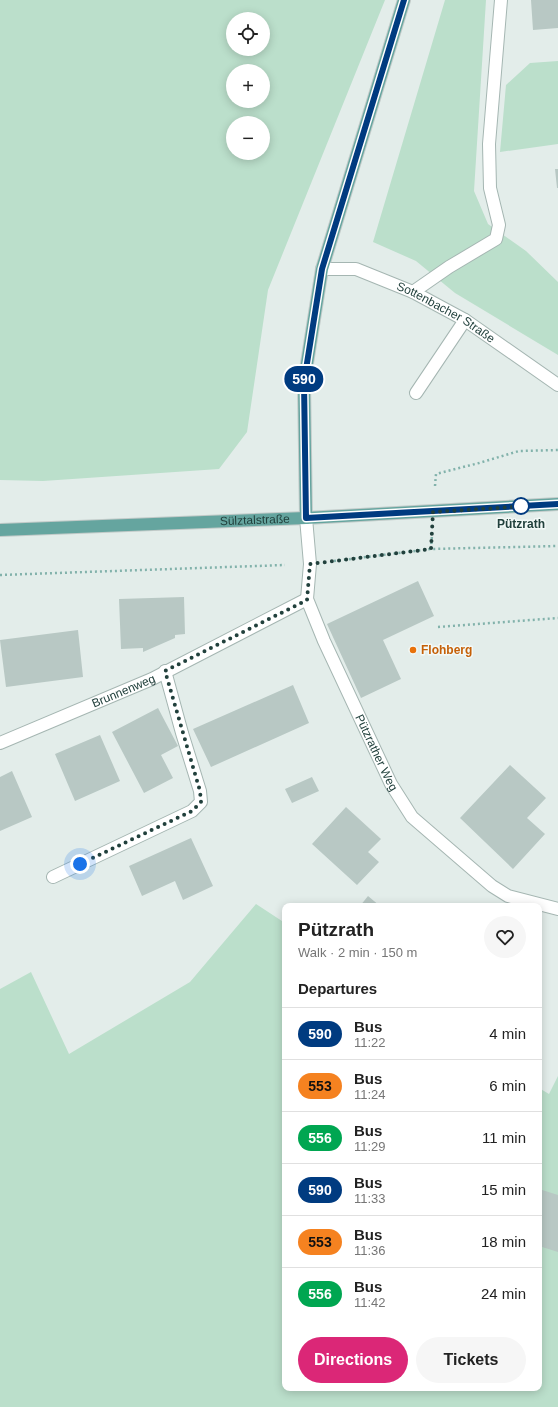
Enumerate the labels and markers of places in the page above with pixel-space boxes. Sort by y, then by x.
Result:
marker: Pützrath [512,497,530,515]
place label: Pützrath [497,517,545,531]
place label: Flohberg [421,643,472,657]
marker: Flohberg [408,645,418,655]

